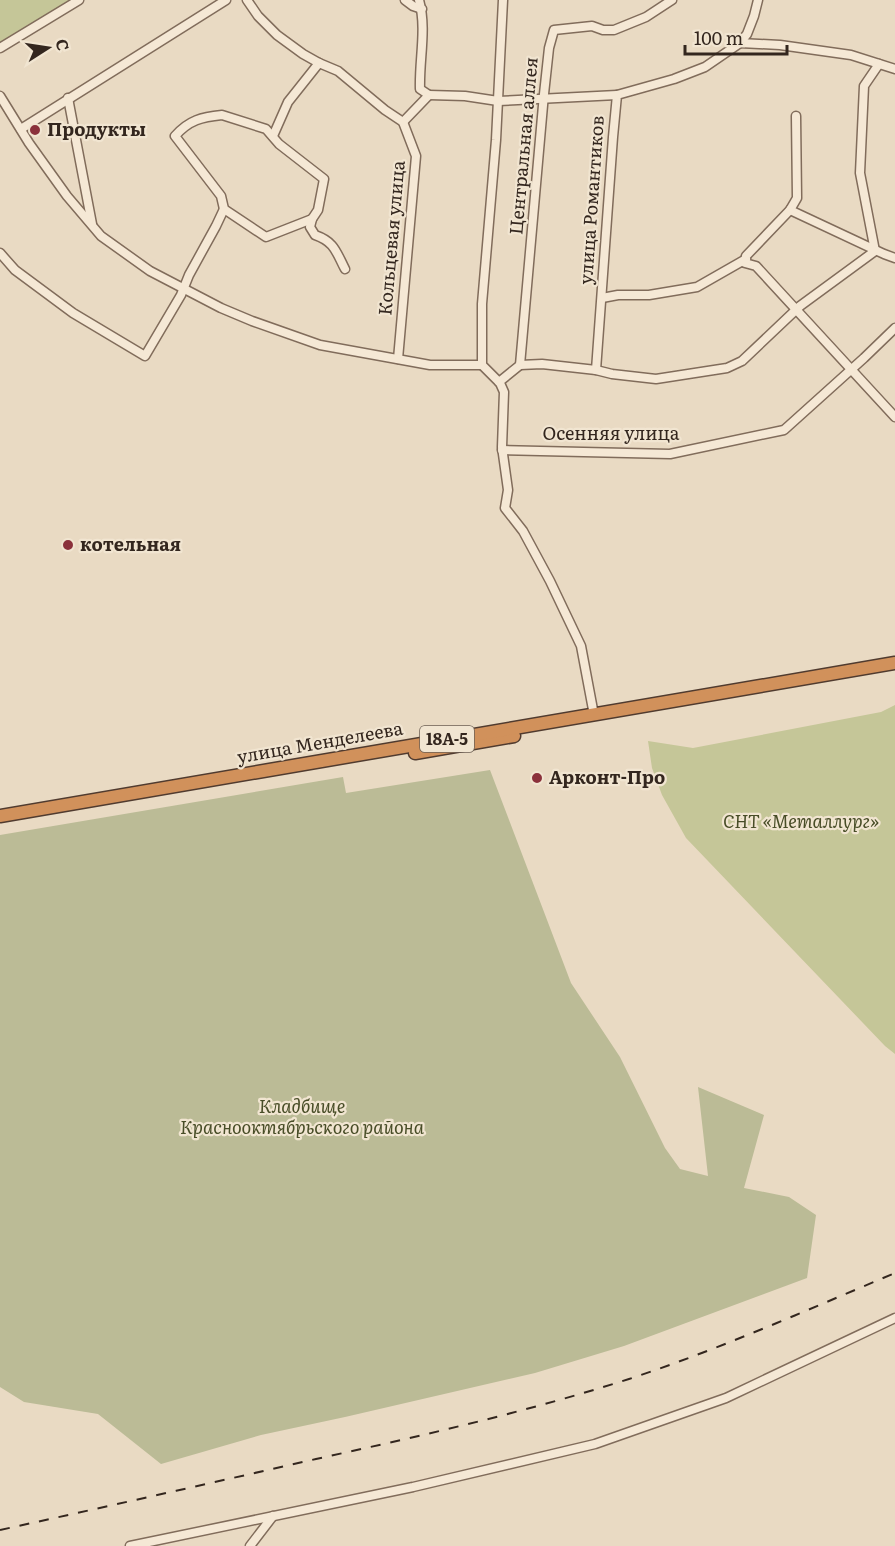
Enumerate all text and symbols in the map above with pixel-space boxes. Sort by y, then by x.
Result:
north arrow [18,18,78,78]
scale bar [685,18,787,56]
text: 100 m [694,24,743,51]
text: С [51,37,77,53]
street label: Центральная аллея [501,56,544,236]
street label: улица Романтиков [571,114,610,285]
place label: Продукты [47,115,146,142]
marker: Продукты [28,123,42,137]
street label: Кольцевая улица [370,159,411,316]
street label: Осенняя улица [543,419,680,446]
place label: котельная [80,530,181,557]
marker: котельная [61,538,75,552]
street label: улица Менделеева [235,714,405,769]
road number: 18А-5 [420,726,474,752]
place label: Арконт-Про [549,763,665,790]
marker: Арконт-Про [530,771,544,785]
park label: СНТ «Металлург» [723,807,879,834]
park label: Кладбище Краснооктябрьского района [180,1092,425,1140]

